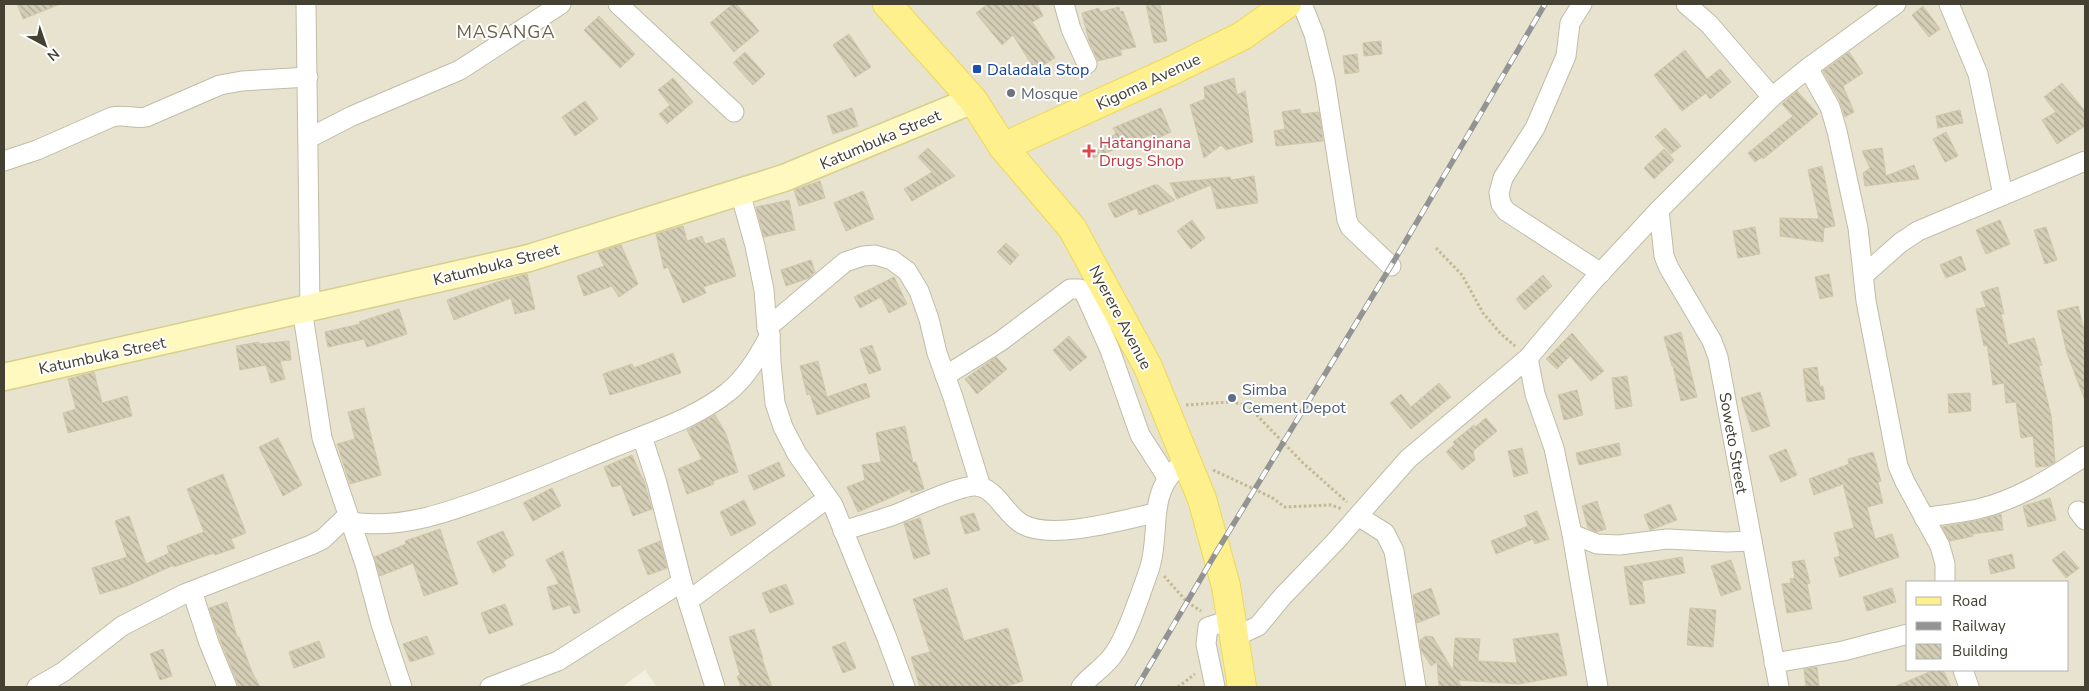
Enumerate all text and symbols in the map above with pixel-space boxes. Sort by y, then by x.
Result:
north arrow [20,20,70,70]
district label: MASANGA [456,20,556,44]
text: N [43,44,63,65]
street label: Kigoma Avenue [1093,48,1204,116]
place label: Daladala Stop [987,59,1089,81]
marker: Daladala Stop [971,63,983,75]
place label: Mosque [1021,83,1078,105]
marker: Mosque [1005,87,1017,99]
street label: Katumbuka Street [817,104,945,175]
place label: Hatanginana Drugs Shop [1099,132,1191,172]
marker: Hatanginana Drugs Shop [1083,145,1095,157]
street label: Katumbuka Street [431,239,562,291]
street label: Nyerere Avenue [1083,261,1157,374]
street label: Katumbuka Street [37,332,168,380]
place label: Simba Cement Depot [1242,379,1346,419]
street label: Soweto Street [1713,391,1753,496]
marker: Simba Cement Depot [1226,392,1238,404]
legend [1906,581,2069,671]
text: Road [1952,591,1987,611]
text: Railway [1952,616,2006,636]
text: Building [1952,641,2008,661]

